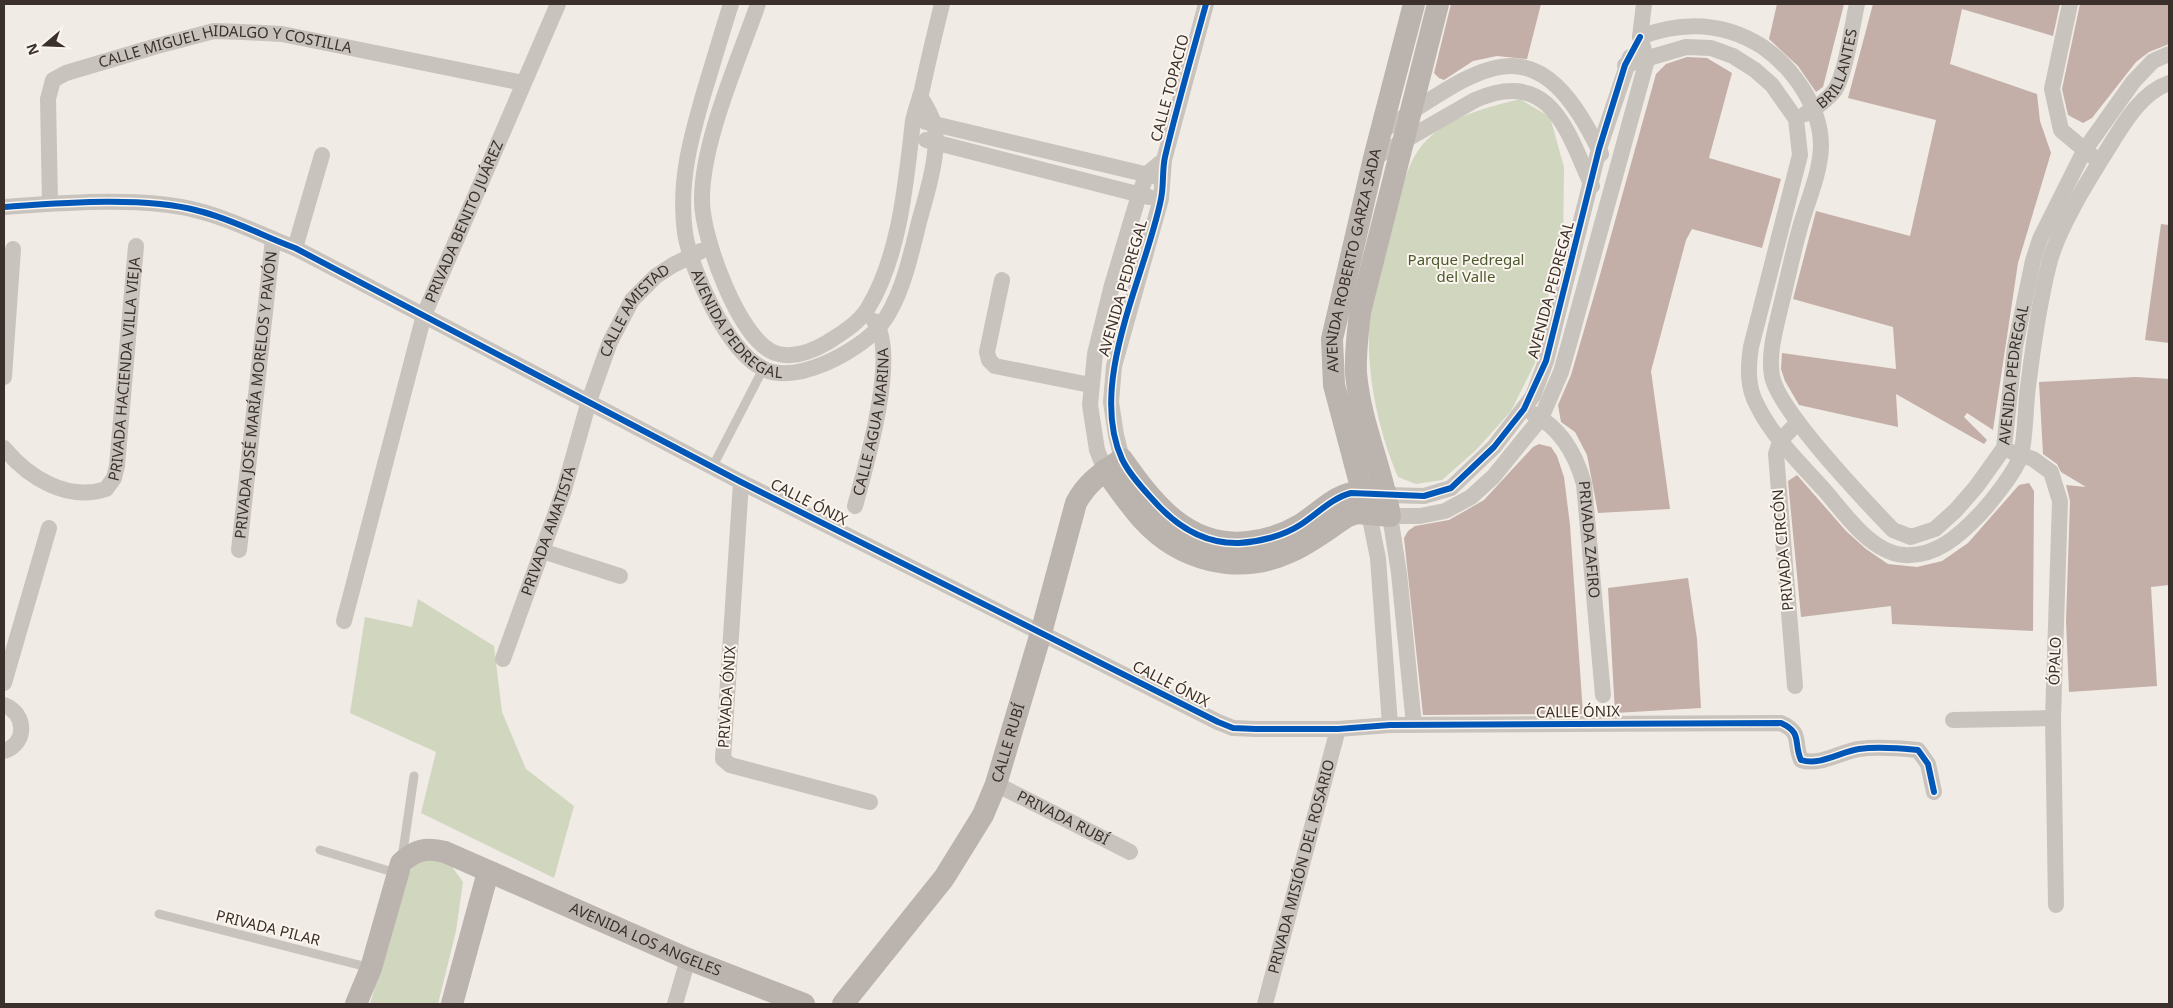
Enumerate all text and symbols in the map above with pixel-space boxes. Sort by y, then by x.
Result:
north arrow [20,20,70,70]
street label: CALLE MIGUEL HIDALGO Y COSTILLA [96,20,354,72]
street label: BRILLANTES [1812,27,1861,113]
street label: CALLE TOPACIO [1145,32,1193,144]
text: N [21,41,43,58]
street label: PRIVADA BENITO JUÁREZ [420,137,507,305]
street label: AVENIDA ROBERTO GARZA SADA [1321,146,1385,373]
street label: AVENIDA PEDREGAL [1093,217,1151,358]
street label: AVENIDA PEDREGAL [1522,219,1578,361]
park label: Parque Pedregal del Valle [1408,249,1524,286]
street label: PRIVADA JOSÉ MARÍA MORELOS Y PAVÓN [229,250,281,540]
street label: PRIVADA HACIENDA VILLA VIEJA [103,256,144,483]
street label: CALLE AMISTAD [594,259,673,360]
street label: AVENIDA PEDREGAL [687,266,784,382]
street label: AVENIDA PEDREGAL [1993,302,2033,446]
street label: CALLE AGUA MARINA [847,347,893,498]
street label: PRIVADA AMATISTA [516,463,579,598]
street label: CALLE ÓNIX [767,473,852,529]
street label: PRIVADA ZAFIRO [1575,480,1605,599]
street label: PRIVADA CIRCÓN [1767,489,1797,612]
street label: ÓPALO [2043,636,2065,686]
street label: PRIVADA ÓNIX [712,645,740,749]
street label: CALLE ÓNIX [1129,655,1214,711]
street label: CALLE RUBÍ [986,700,1029,785]
street label: CALLE ÓNIX [1536,700,1620,722]
street label: PRIVADA MISIÓN DEL ROSARIO [1262,757,1338,976]
street label: PRIVADA RUBÍ [1014,785,1113,849]
street label: AVENIDA LOS ANGELES [567,897,725,980]
street label: PRIVADA PILAR [214,904,323,950]

